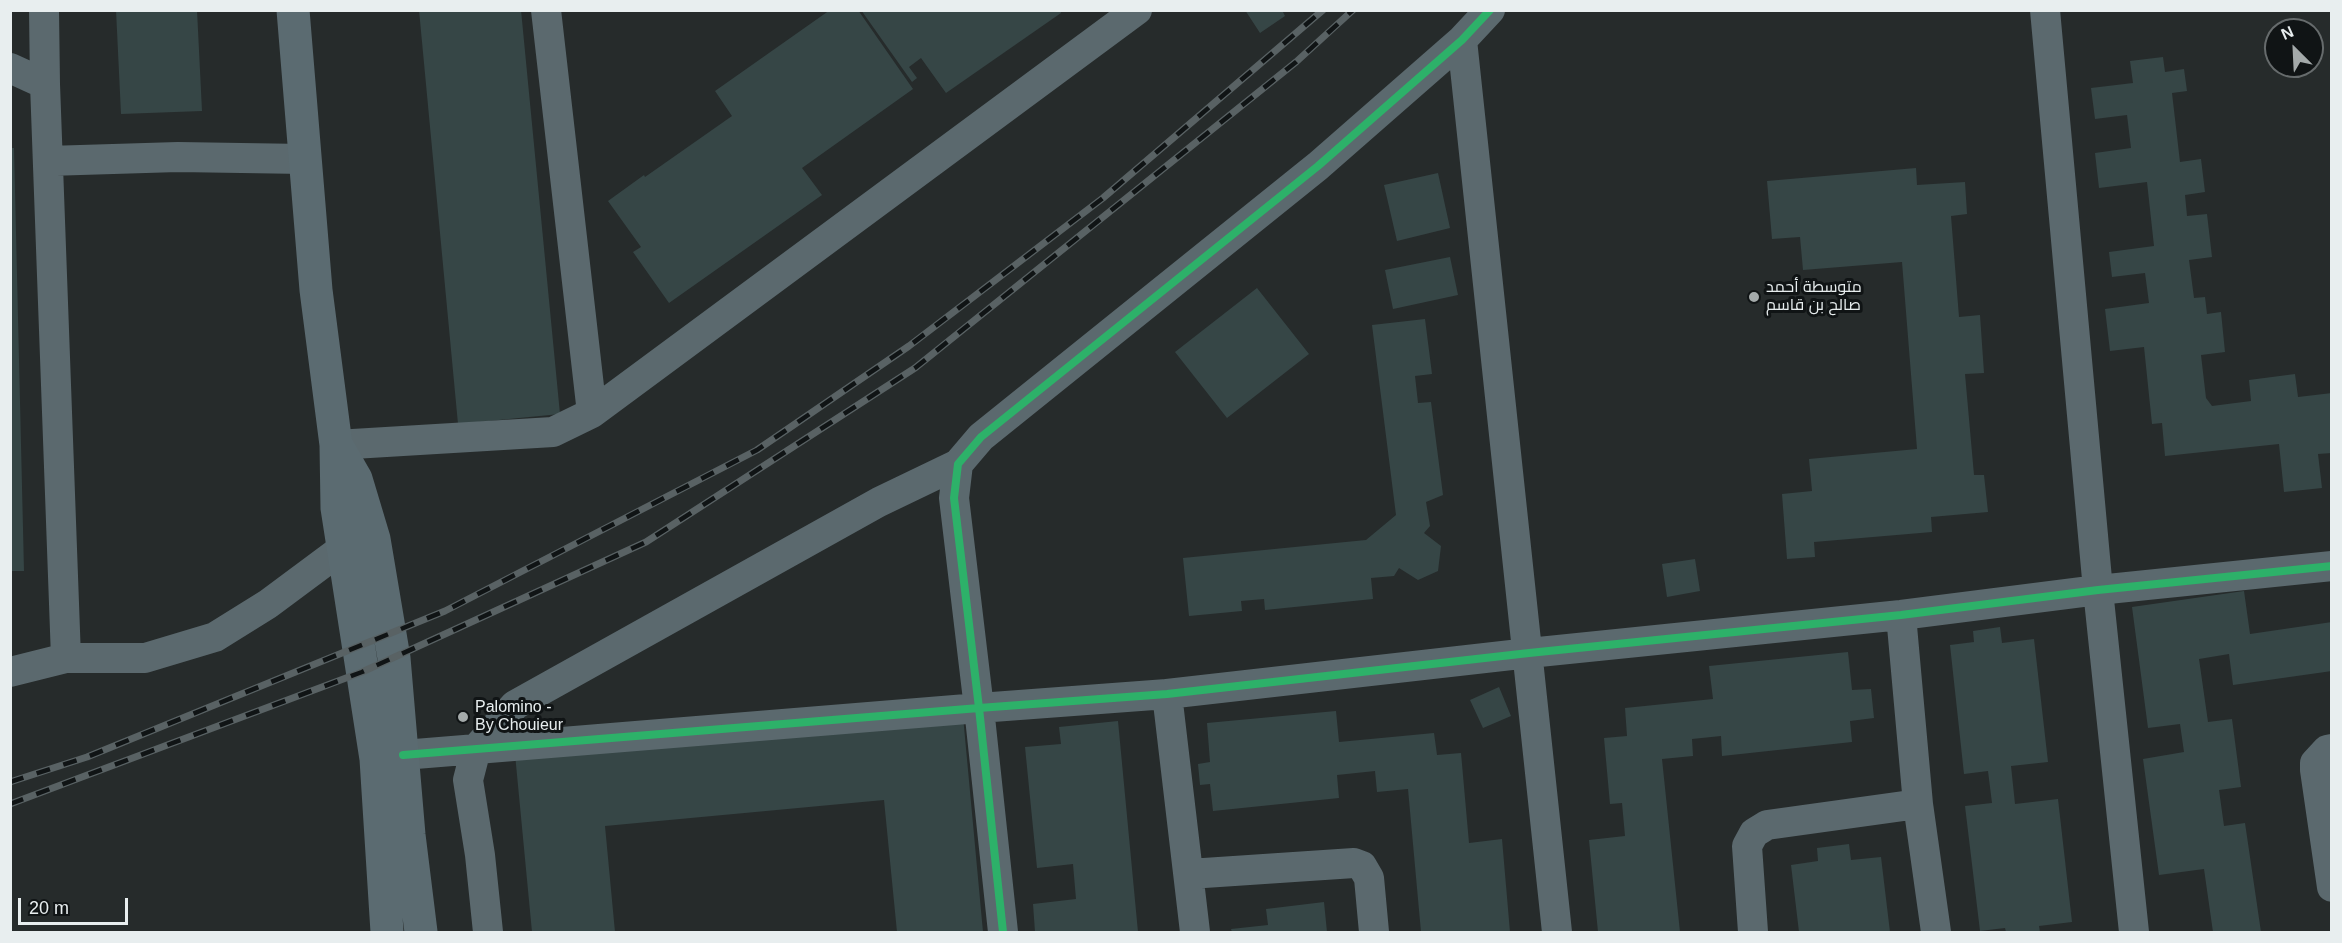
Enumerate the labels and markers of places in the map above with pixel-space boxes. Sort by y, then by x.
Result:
place label: متوسطة أحمد صالح بن قاسم [1766,278,1862,316]
marker: متوسطة أحمد صالح بن قاسم [1747,290,1761,304]
place label: Palomino - By Chouieur [475,698,563,736]
marker: Palomino - By Chouieur [456,710,470,724]

